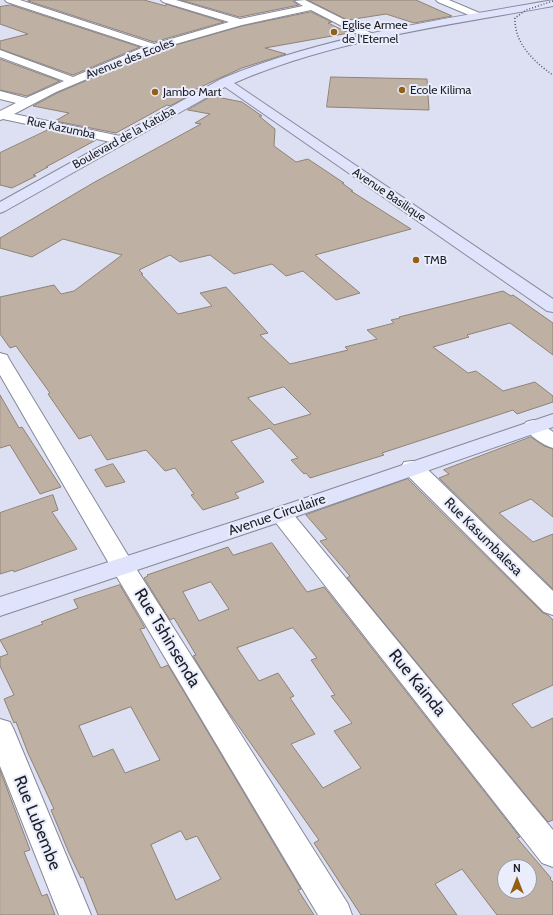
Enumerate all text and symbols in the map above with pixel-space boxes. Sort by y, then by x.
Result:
place label: Eglise Armee de l'Eternel [342,18,408,46]
marker: Eglise Armee de l'Eternel [329,27,339,37]
street label: Avenue des Ecoles [84,36,176,82]
place label: Ecole Kilima [410,83,471,97]
place label: Jambo Mart [163,85,221,99]
marker: Ecole Kilima [397,85,407,95]
marker: Jambo Mart [150,87,160,97]
street label: Boulevard de la Katuba [70,104,178,172]
street label: Rue Kazumba [25,114,97,142]
street label: Avenue Basilique [349,165,429,225]
place label: TMB [424,253,447,267]
marker: TMB [411,255,421,265]
street label: Avenue Circulaire [226,490,328,540]
street label: Rue Kasumbalesa [441,495,525,579]
street label: Rue Tshinsenda [129,585,205,691]
street label: Rue Kainda [384,646,450,720]
street label: Rue Lubembe [9,773,65,873]
north arrow [497,859,537,899]
text: N [513,861,521,875]

